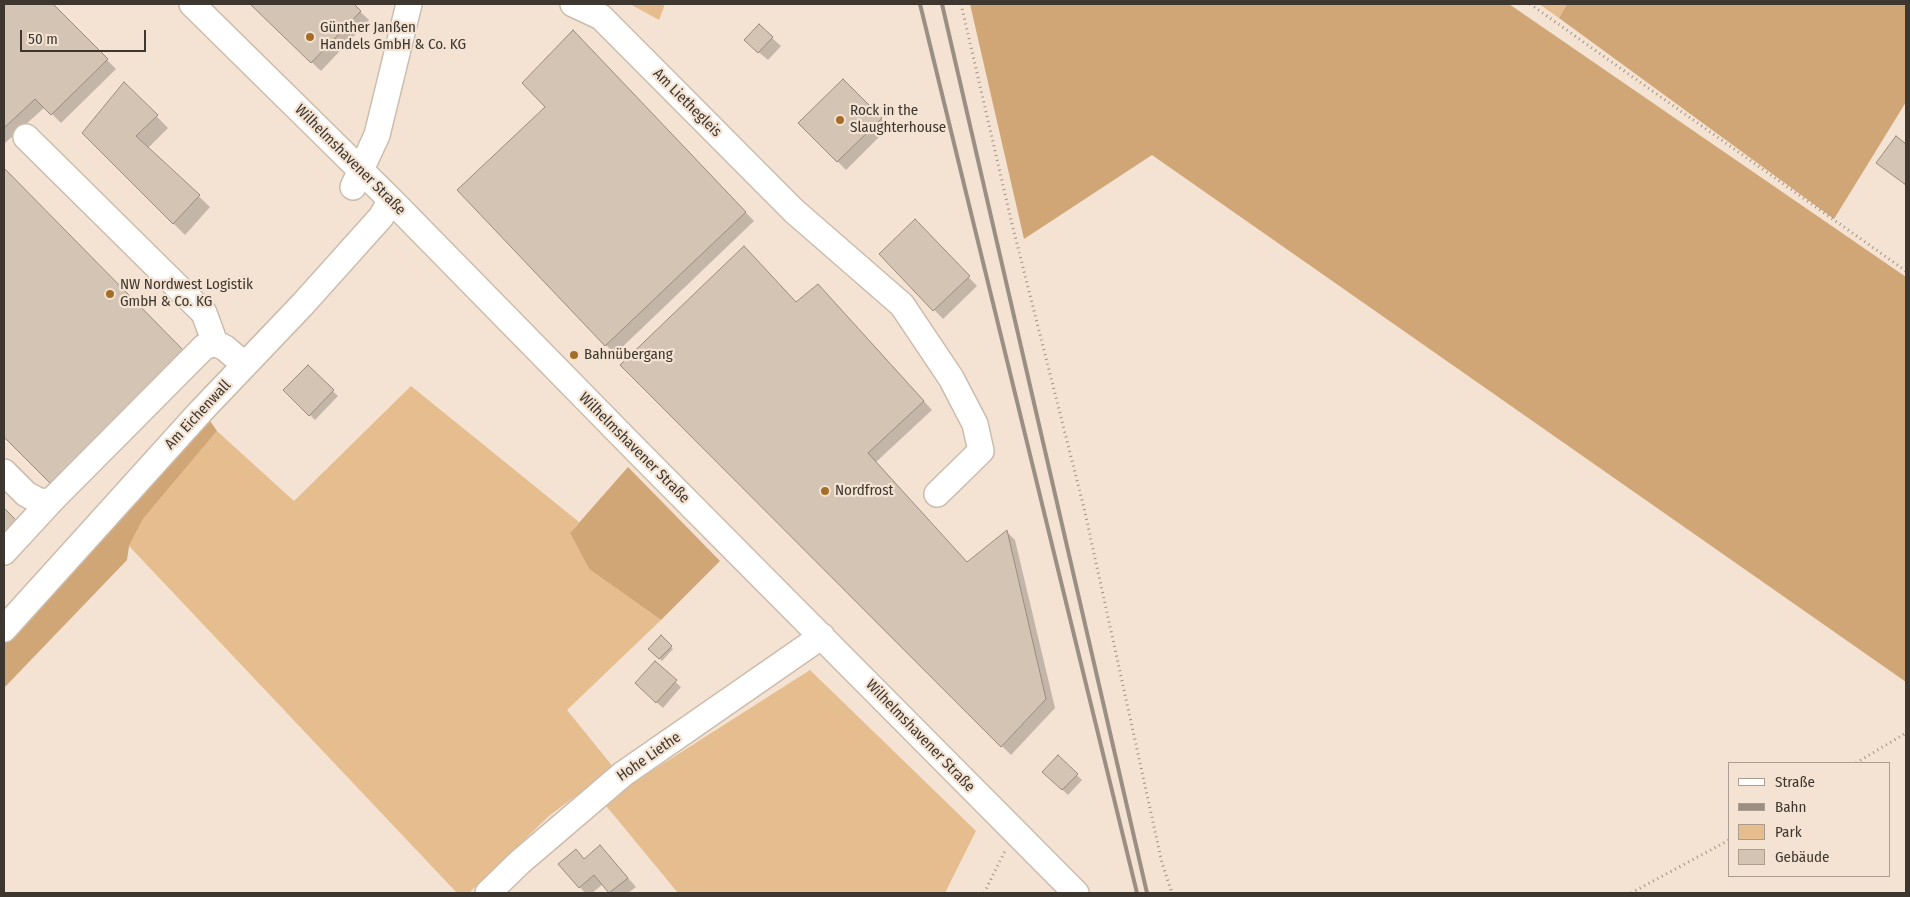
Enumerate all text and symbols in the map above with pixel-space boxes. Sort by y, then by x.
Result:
place label: Günther Janßen Handels GmbH & Co. KG [320,19,466,54]
scale bar [22,20,149,52]
text: 50 m [28,30,58,48]
marker: Günther Janßen Handels GmbH & Co. KG [304,31,316,43]
street label: Am Liethegleis [649,65,725,141]
street label: Wilhelmshavener Straße [291,101,409,219]
place label: Rock in the Slaughterhouse [850,102,946,137]
marker: Rock in the Slaughterhouse [834,114,846,126]
place label: NW Nordwest Logistik GmbH & Co. KG [120,276,253,311]
marker: NW Nordwest Logistik GmbH & Co. KG [104,288,116,300]
place label: Bahnübergang [584,346,673,364]
marker: Bahnübergang [568,349,580,361]
street label: Am Eichenwall [161,377,235,453]
street label: Wilhelmshavener Straße [575,389,693,507]
place label: Nordfrost [835,482,893,500]
marker: Nordfrost [819,485,831,497]
street label: Wilhelmshavener Straße [862,676,978,796]
street label: Hohe Liethe [614,728,684,786]
legend [1728,762,1890,877]
text: Straße [1775,773,1815,791]
text: Bahn [1775,798,1806,816]
text: Park [1775,823,1802,841]
text: Gebäude [1775,848,1830,866]

